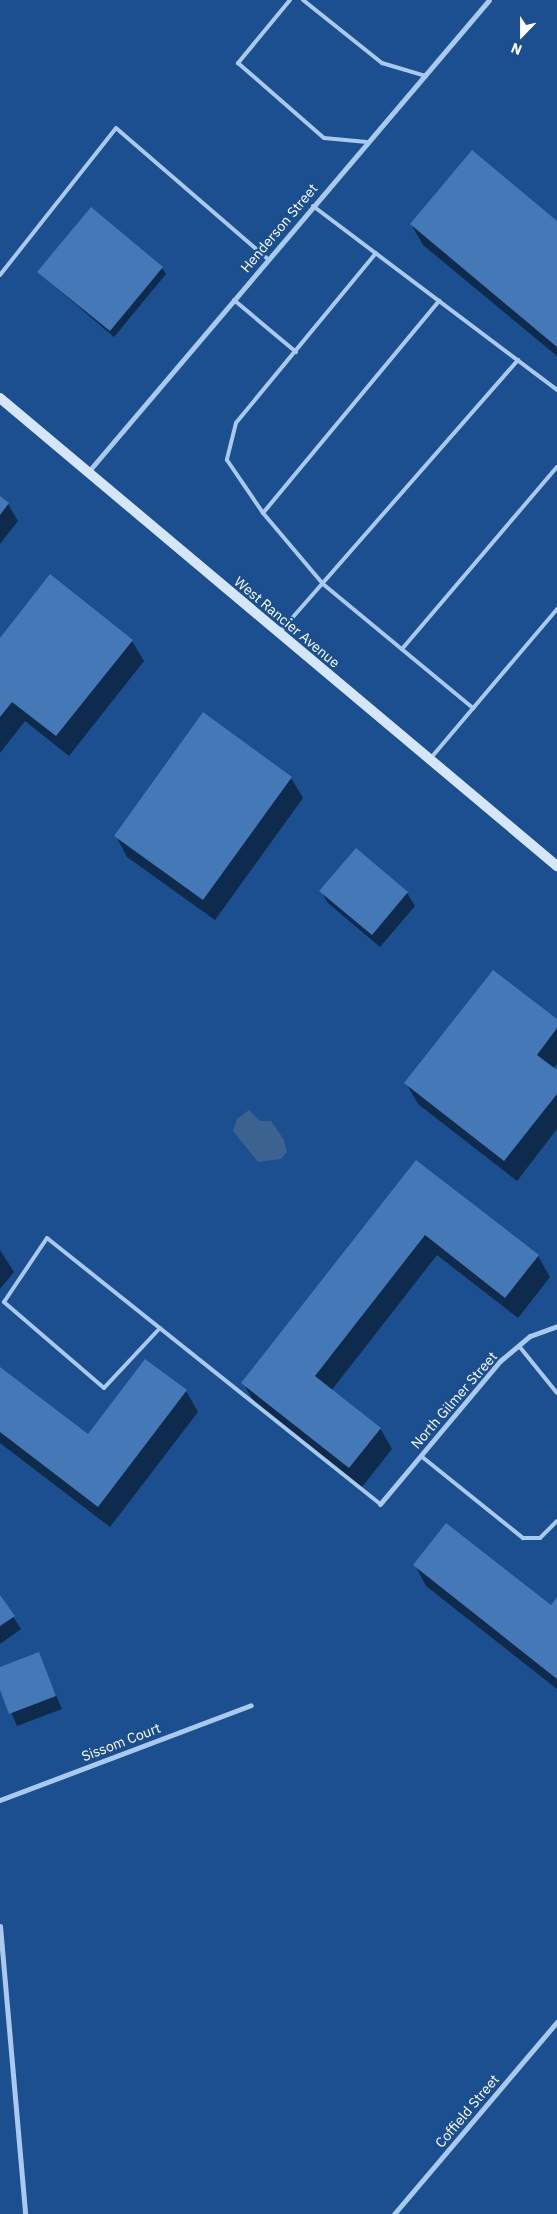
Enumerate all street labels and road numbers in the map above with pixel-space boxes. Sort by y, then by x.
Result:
street label: Henderson Street [237,180,321,276]
street label: West Rancier Avenue [231,573,343,671]
street label: North Gilmer Street [407,1348,501,1452]
street label: Sissom Court [79,1719,163,1765]
street label: Coffield Street [432,2071,502,2151]

